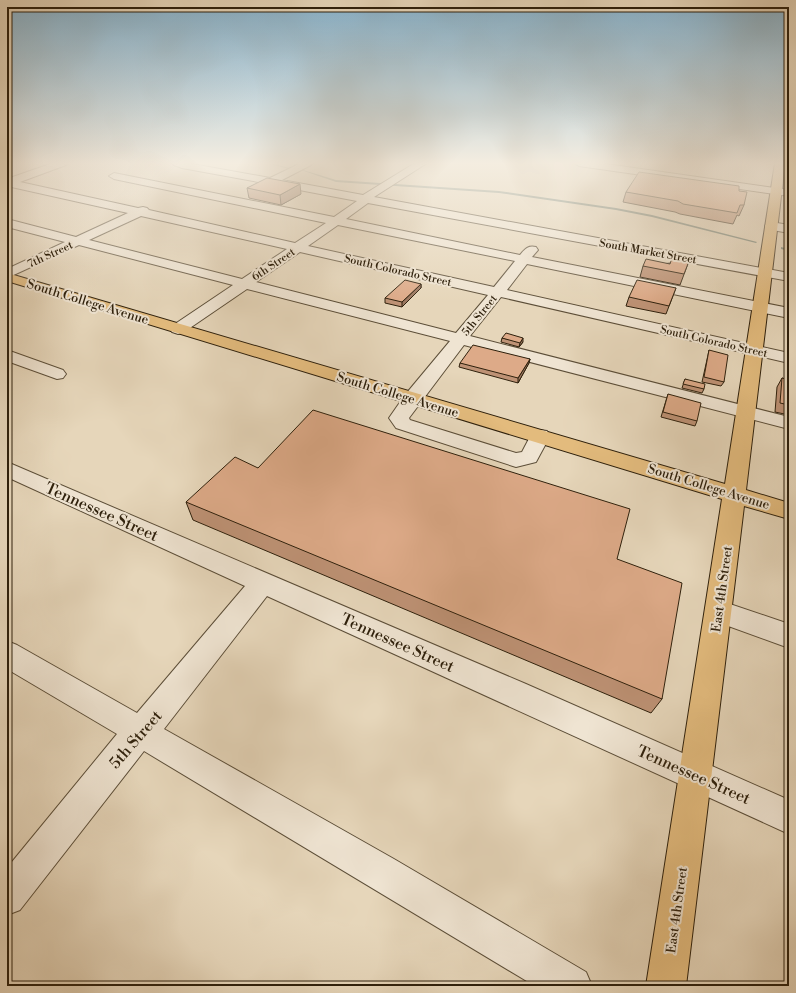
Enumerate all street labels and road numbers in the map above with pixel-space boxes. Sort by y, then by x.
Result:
street label: South Market Street [598,237,698,267]
street label: 7th Street [26,238,75,271]
street label: 6th Street [249,245,298,284]
street label: South Colorado Street [343,252,453,290]
street label: South College Avenue [25,276,151,328]
street label: 5th Street [459,292,501,339]
street label: South Colorado Street [659,323,769,361]
street label: South College Avenue [335,369,461,421]
street label: South College Avenue [646,461,772,513]
street label: Tennessee Street [42,478,162,546]
street label: East 4th Street [708,545,736,633]
street label: Tennessee Street [338,609,458,677]
street label: 5th Street [105,706,167,773]
street label: Tennessee Street [634,741,754,809]
street label: East 4th Street [663,866,691,954]

